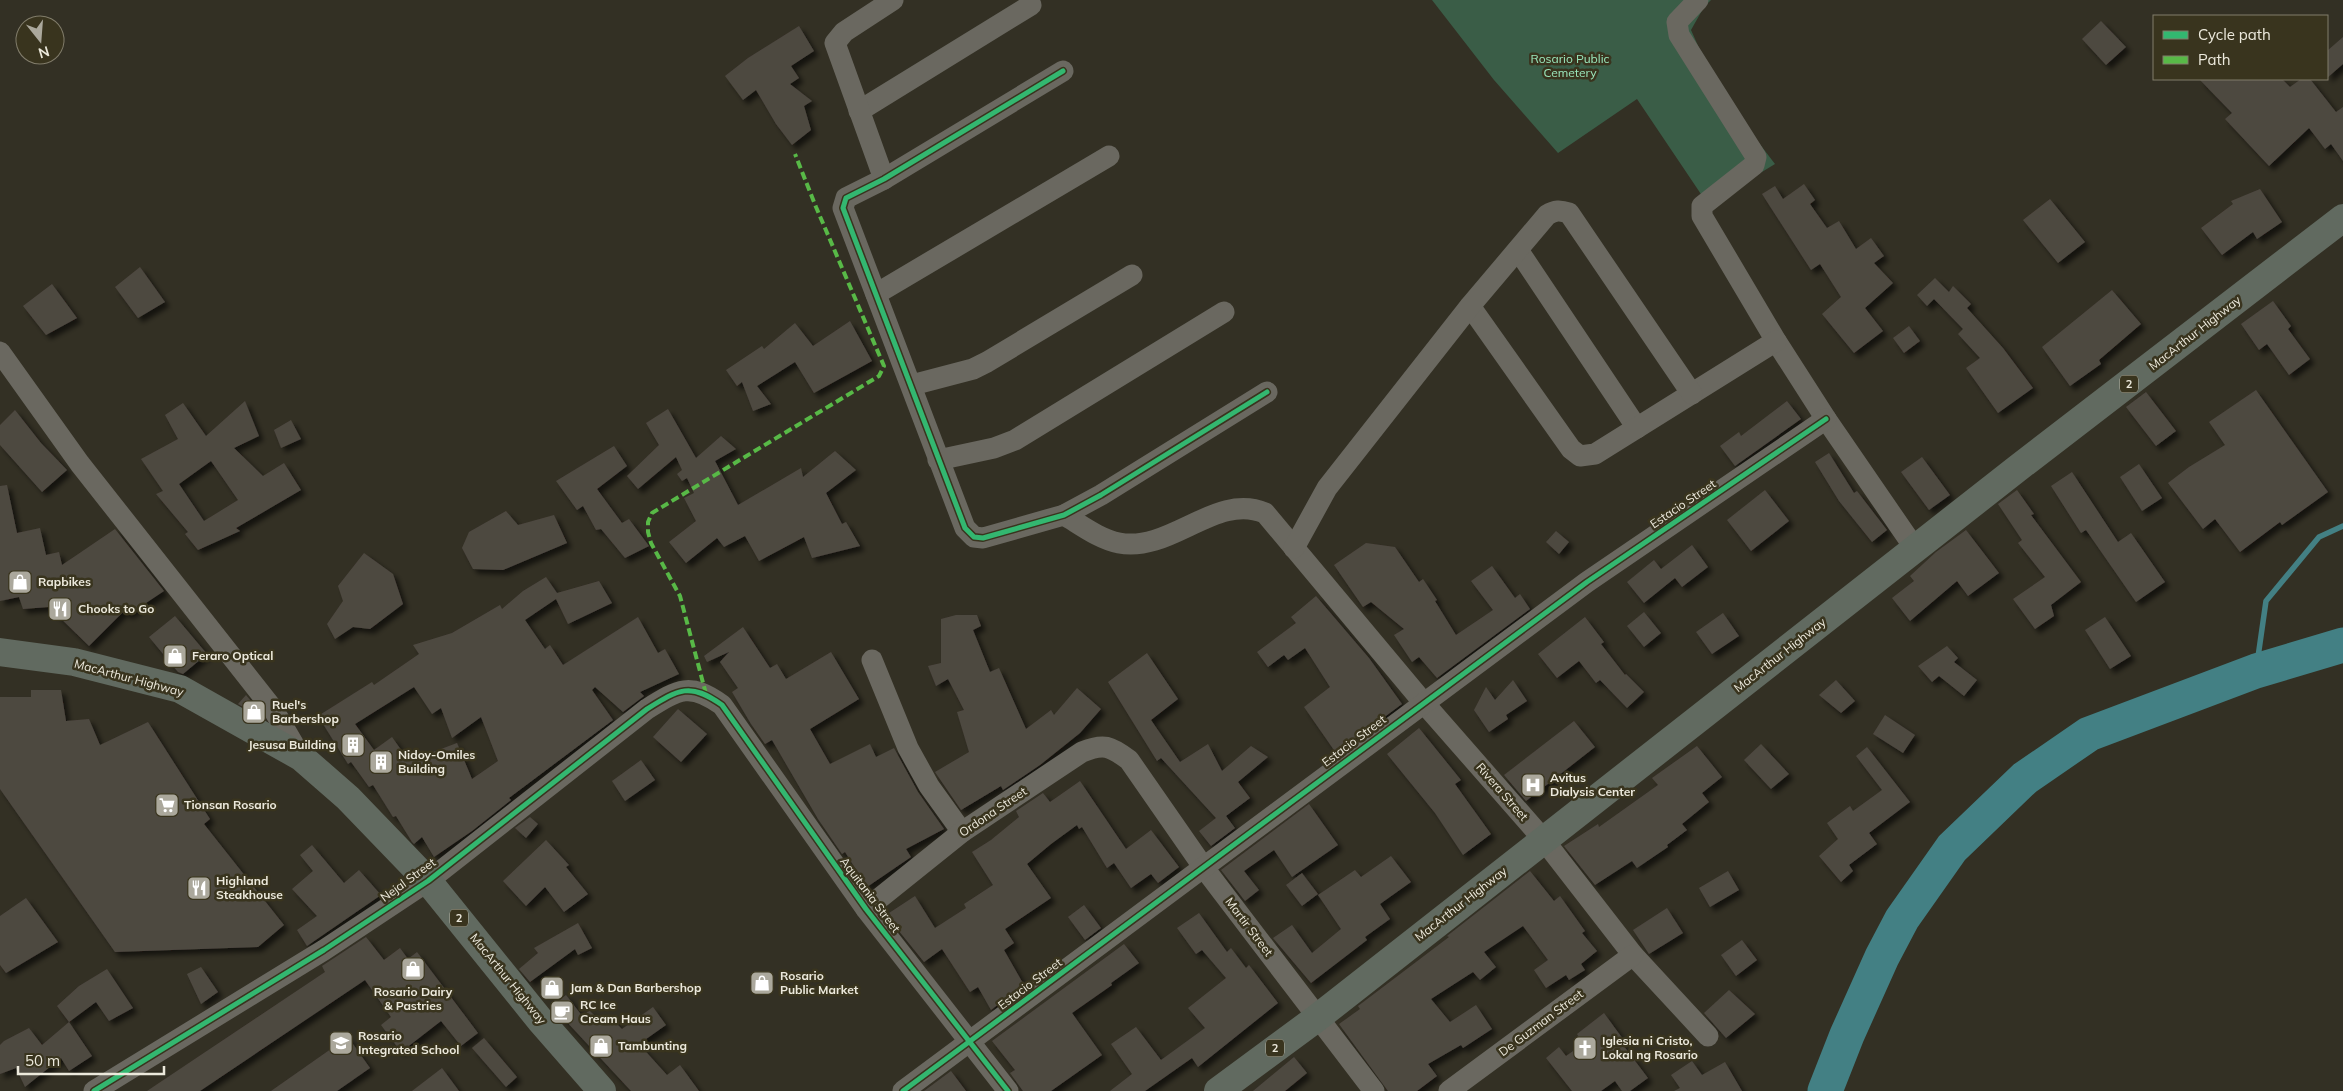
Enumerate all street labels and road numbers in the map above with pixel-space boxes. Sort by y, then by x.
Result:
street label: MacArthur Highway [2146,292,2244,373]
road number: 2 [2120,376,2138,392]
street label: Estacio Street [1647,476,1719,531]
street label: MacArthur Highway [1731,614,1829,695]
street label: MacArthur Highway [73,656,186,700]
street label: Estacio Street [1319,712,1389,770]
street label: Rivera Street [1473,760,1532,824]
street label: Ordona Street [956,784,1029,840]
street label: Aquitania Street [837,854,904,935]
street label: Nejal Street [377,855,438,905]
street label: MacArthur Highway [1412,863,1510,944]
street label: Martir Street [1222,894,1276,959]
road number: 2 [450,910,468,926]
street label: MacArthur Highway [467,930,550,1028]
street label: Estacio Street [995,955,1065,1013]
street label: De Guzman Street [1496,986,1586,1059]
road number: 2 [1266,1040,1284,1056]

